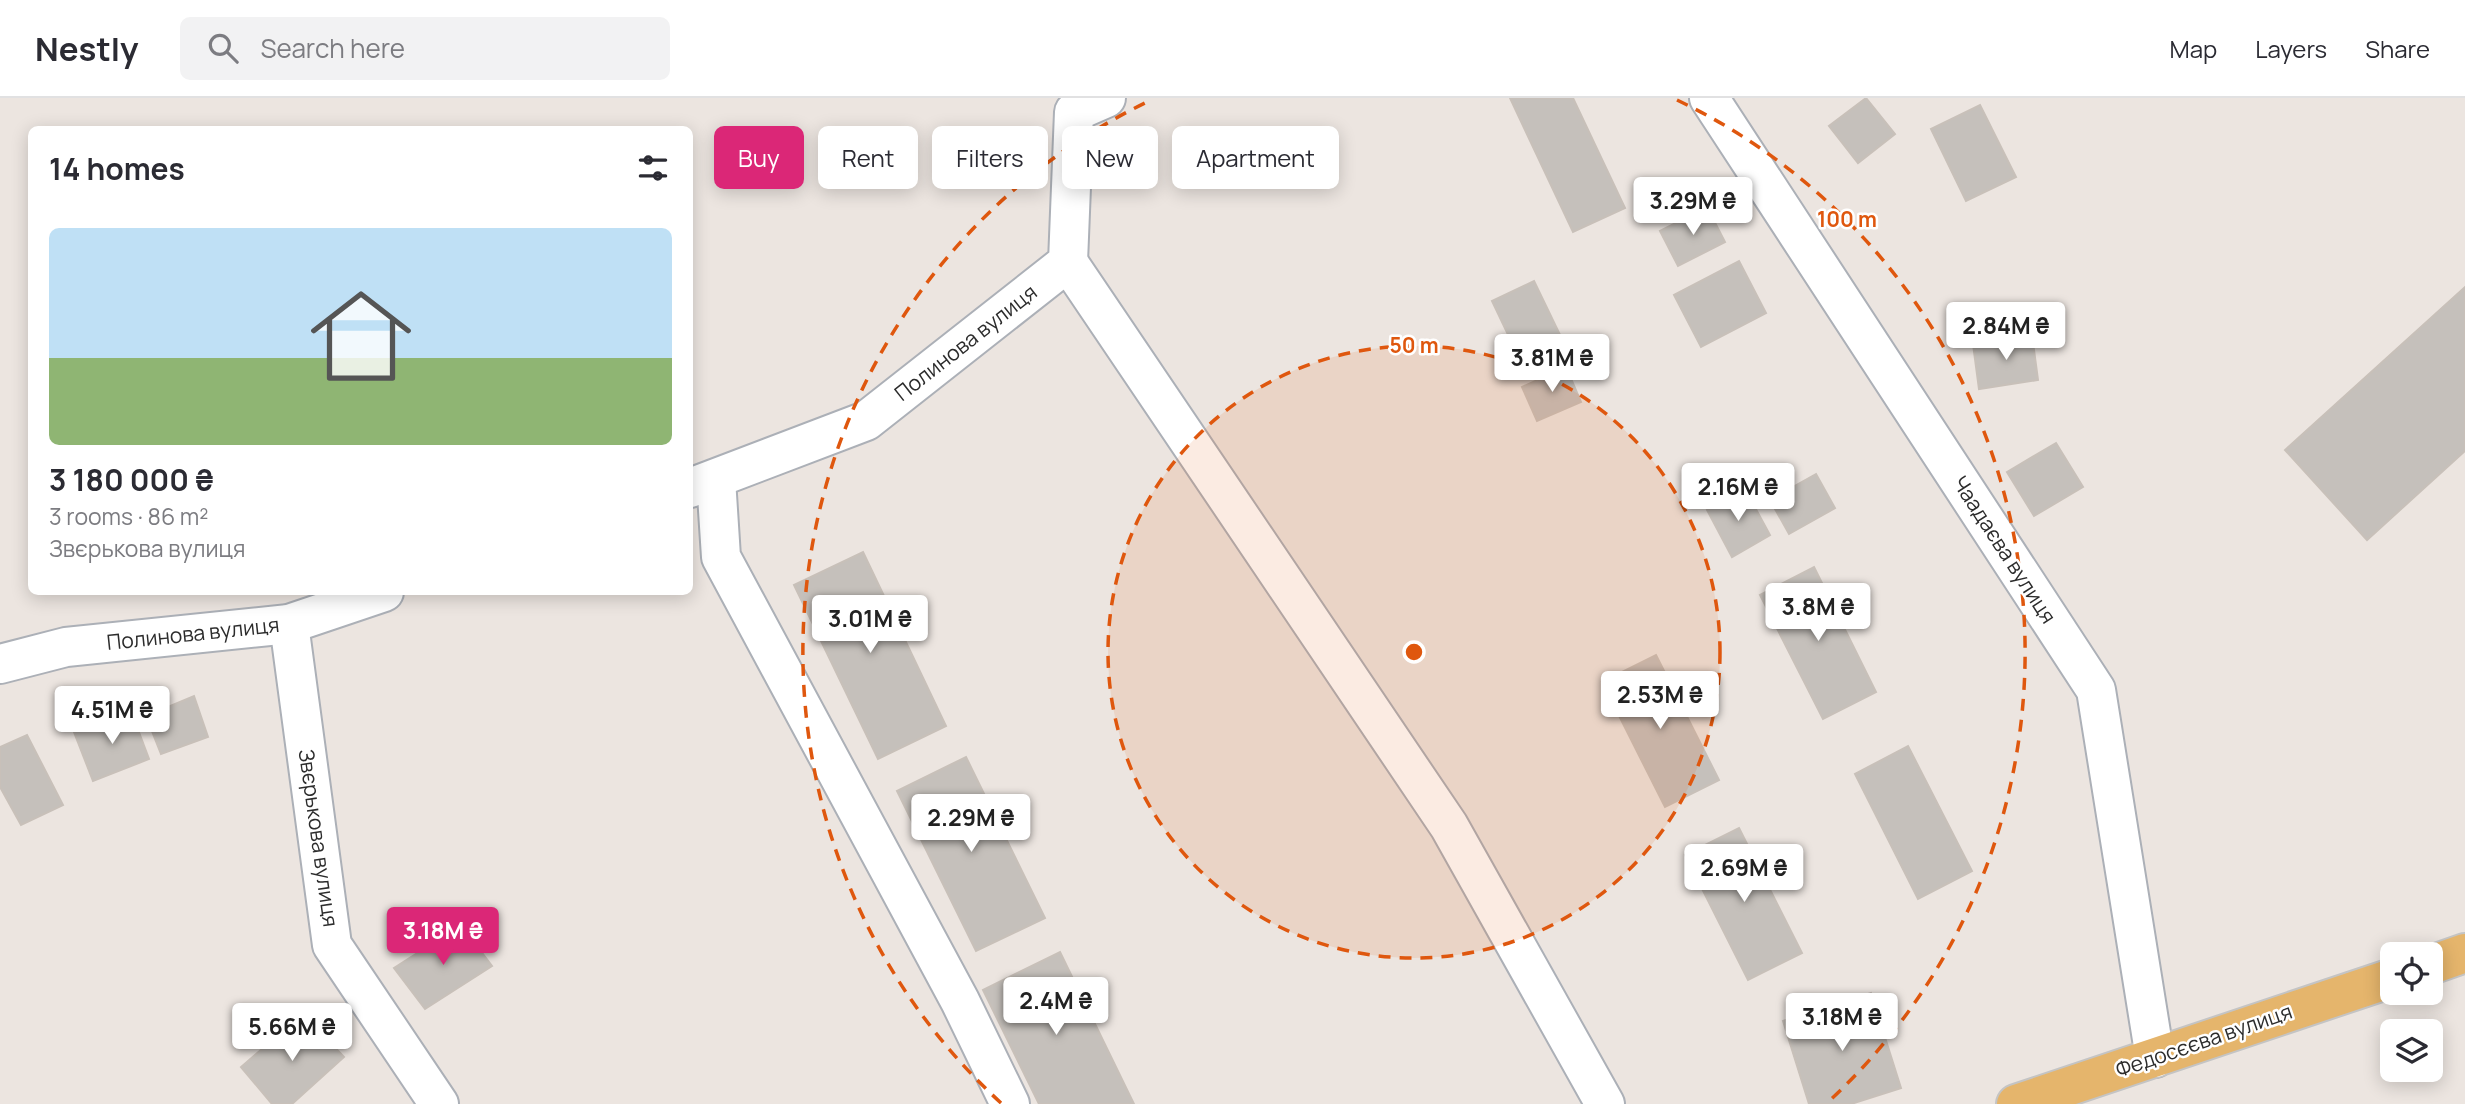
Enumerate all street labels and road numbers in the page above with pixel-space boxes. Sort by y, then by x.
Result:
street label: Полинова вулиця [888,278,1042,407]
street label: Чаадаєва вулиця [1947,470,2063,629]
street label: Полинова вулиця [105,610,281,656]
street label: Звєрькова вулиця [293,747,345,929]
street label: Федосєєва вулиця [2112,997,2296,1083]

